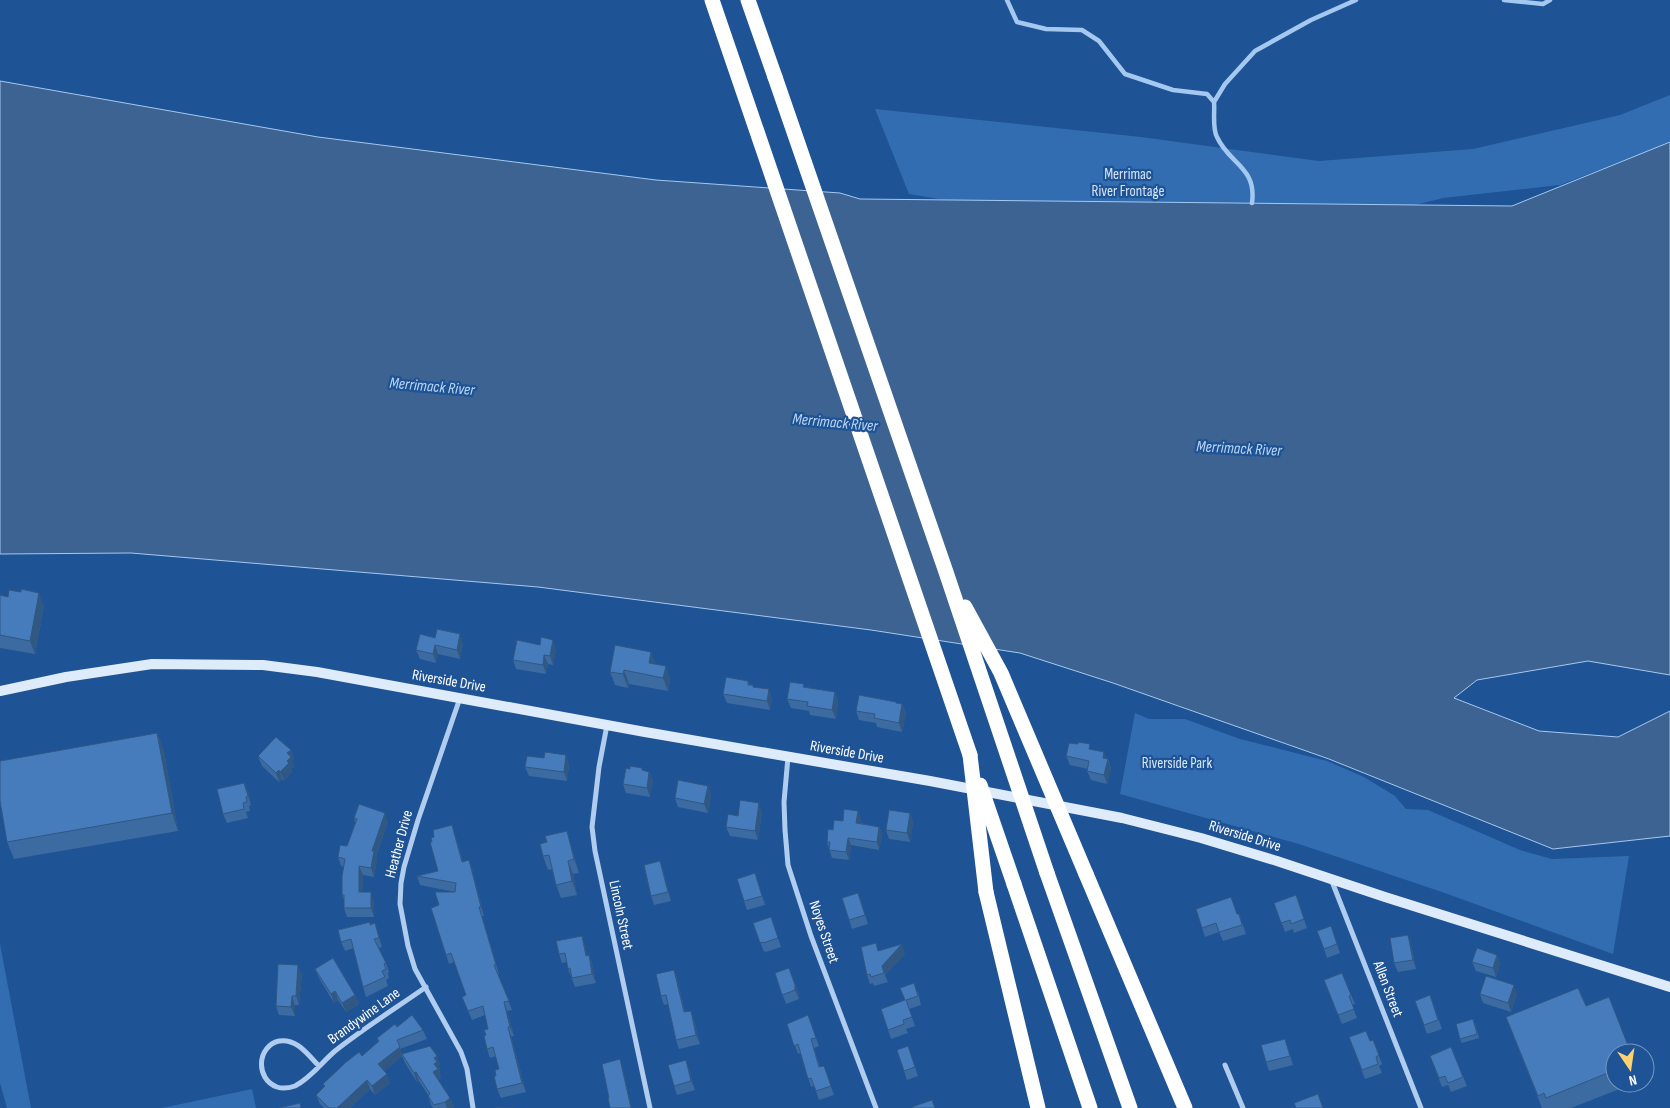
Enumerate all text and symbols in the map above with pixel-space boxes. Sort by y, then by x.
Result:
park label: Merrimac River Frontage [1092,165,1164,201]
water label: Merrimack River [389,374,476,400]
water label: Merrimack River [792,410,879,436]
water label: Merrimack River [1196,437,1283,461]
street label: Riverside Drive [411,665,487,697]
street label: Riverside Drive [809,736,885,768]
park label: Riverside Park [1142,754,1212,773]
street label: Heather Drive [381,808,417,880]
street label: Riverside Drive [1207,816,1283,856]
street label: Lincoln Street [604,879,638,952]
street label: Noyes Street [804,898,844,966]
street label: Allen Street [1368,957,1408,1020]
street label: Brandywine Lane [324,983,404,1049]
north arrow [1605,1043,1655,1093]
text: N [1627,1071,1638,1089]

